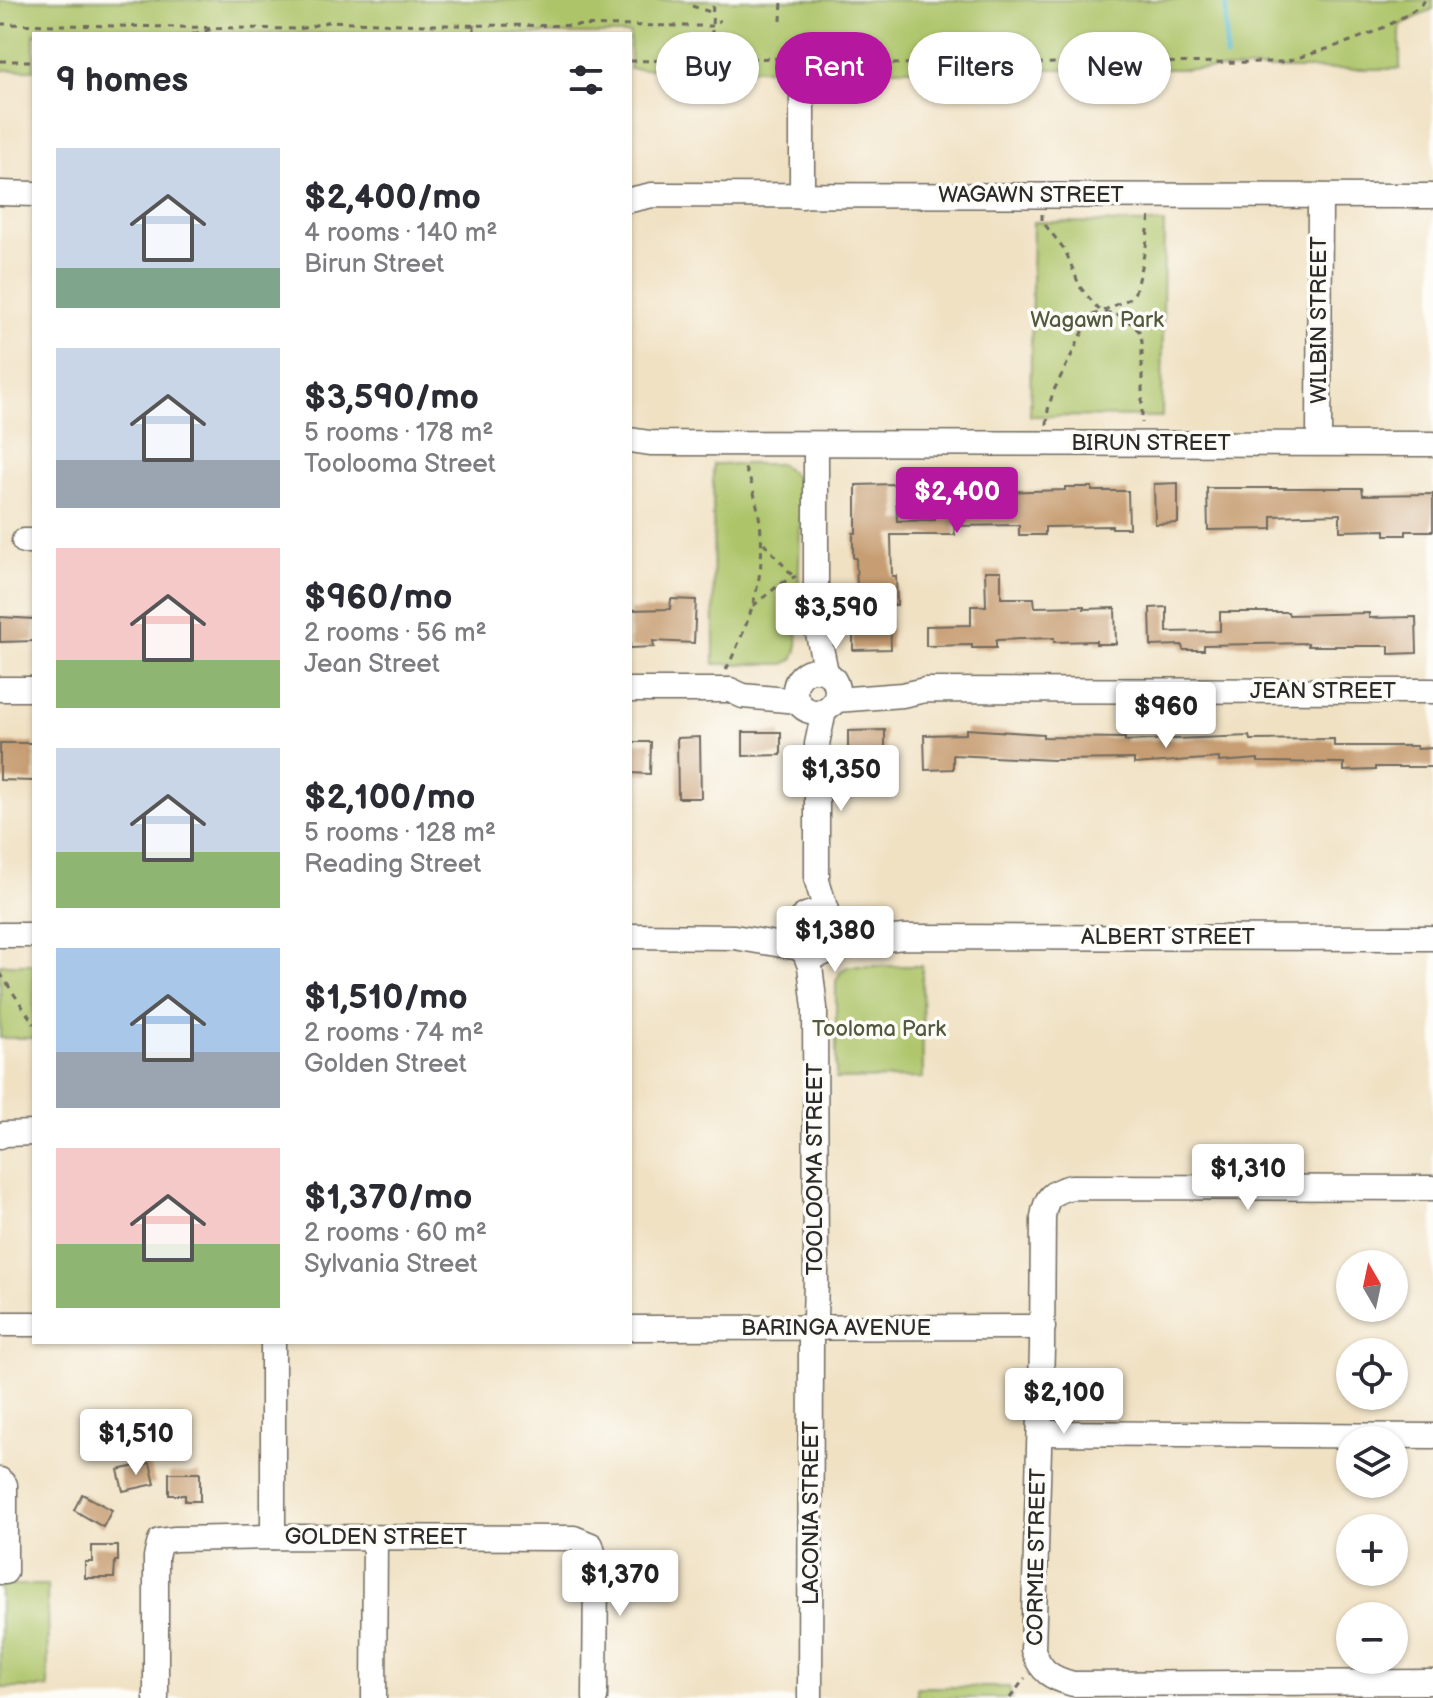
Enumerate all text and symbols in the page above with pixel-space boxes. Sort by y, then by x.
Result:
chip: Buy [656,32,759,104]
chip: Rent [775,32,892,104]
chip: Filters [908,32,1042,104]
chip: New [1058,32,1171,104]
icon: filters [564,58,608,102]
text: 9 homes [56,60,188,101]
text: $2,400/mo [304,177,481,218]
icon: home [120,180,216,276]
street label: WAGAWN STREET [938,182,1124,209]
text: 4 rooms · 140 m² [304,218,498,249]
street label: WILBIN STREET [1306,236,1333,404]
text: Birun Street [304,249,444,280]
park label: Wagawn Park [1030,307,1164,334]
text: $3,590/mo [304,377,479,418]
icon: home [120,380,216,476]
text: 5 rooms · 178 m² [304,418,493,449]
street label: BIRUN STREET [1071,430,1231,457]
text: Toolooma Street [304,449,496,480]
pin: $2,400 [892,467,1022,535]
text: $2,400 [914,477,1000,508]
text: $960/mo [304,577,452,618]
icon: home [120,580,216,676]
pin: $3,590 [771,583,901,651]
text: $3,590 [794,593,878,624]
text: 2 rooms · 56 m² [304,618,487,649]
text: Jean Street [304,649,440,680]
street label: JEAN STREET [1250,678,1396,705]
pin: $960 [1119,682,1213,750]
text: $960 [1134,692,1198,723]
pin: $1,350 [776,745,906,813]
text: $1,350 [801,755,881,786]
text: $2,100/mo [304,777,475,818]
icon: home [120,780,216,876]
text: 5 rooms · 128 m² [304,818,496,849]
text: Reading Street [304,849,481,880]
pin: $1,380 [770,906,900,974]
text: $1,380 [795,916,875,947]
street label: ALBERT STREET [1081,924,1255,951]
text: $1,510/mo [304,977,468,1018]
icon: home [120,980,216,1076]
park label: Tooloma Park [812,1016,946,1043]
text: 2 rooms · 74 m² [304,1018,484,1049]
text: Golden Street [304,1049,467,1080]
street label: TOOLOOMA STREET [802,1063,829,1275]
pin: $1,310 [1183,1144,1313,1212]
text: $1,310 [1210,1154,1286,1185]
text: $1,370/mo [304,1177,472,1218]
icon: home [120,1180,216,1276]
text: 2 rooms · 60 m² [304,1218,487,1249]
text: Sylvania Street [304,1249,478,1280]
north arrow [1336,1250,1408,1322]
map controls [1336,1250,1408,1674]
street label: BARINGA AVENUE [741,1315,931,1342]
button: locate [1336,1338,1408,1410]
pin: $2,100 [999,1368,1129,1436]
text: $2,100 [1023,1378,1105,1409]
pin: $1,510 [71,1409,201,1477]
text: $1,510 [98,1419,174,1450]
street label: LACONIA STREET [798,1421,825,1605]
button: layers [1336,1426,1408,1498]
street label: CORMIE STREET [1022,1468,1052,1646]
button: + [1336,1514,1408,1586]
street label: GOLDEN STREET [285,1524,467,1551]
pin: $1,370 [555,1550,685,1618]
text: $1,370 [580,1560,660,1591]
button: − [1336,1602,1408,1674]

